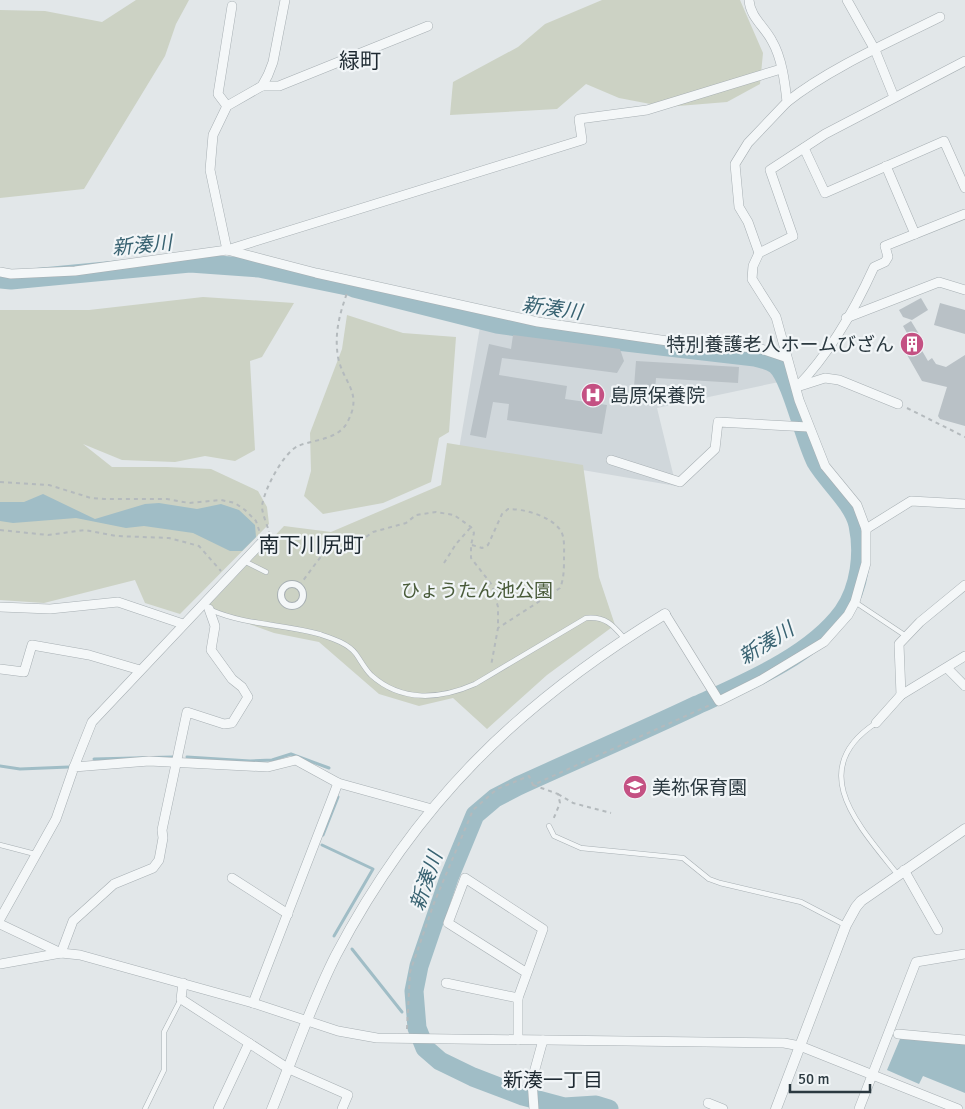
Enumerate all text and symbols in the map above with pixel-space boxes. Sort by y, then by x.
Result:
district label: 緑町 [339,48,381,74]
water label: 新湊川 [111,230,175,261]
water label: 新湊川 [520,292,585,325]
building icon: 特別養護老人ホームびざん [899,331,925,357]
place label: 特別養護老人ホームびざん [667,333,894,357]
hospital icon: 島原保養院 [580,382,606,408]
place label: 島原保養院 [610,384,705,408]
district label: 南下川尻町 [259,532,364,558]
park label: ひょうたん池公園 [401,579,553,603]
water label: 新湊川 [734,616,800,670]
school or university icon: 美祢保育園 [622,774,648,800]
place label: 美祢保育園 [652,776,747,800]
water label: 新湊川 [405,847,449,914]
scale bar [790,1062,870,1094]
district label: 新湊一丁目 [503,1068,603,1093]
text: 50 m [798,1070,829,1088]

